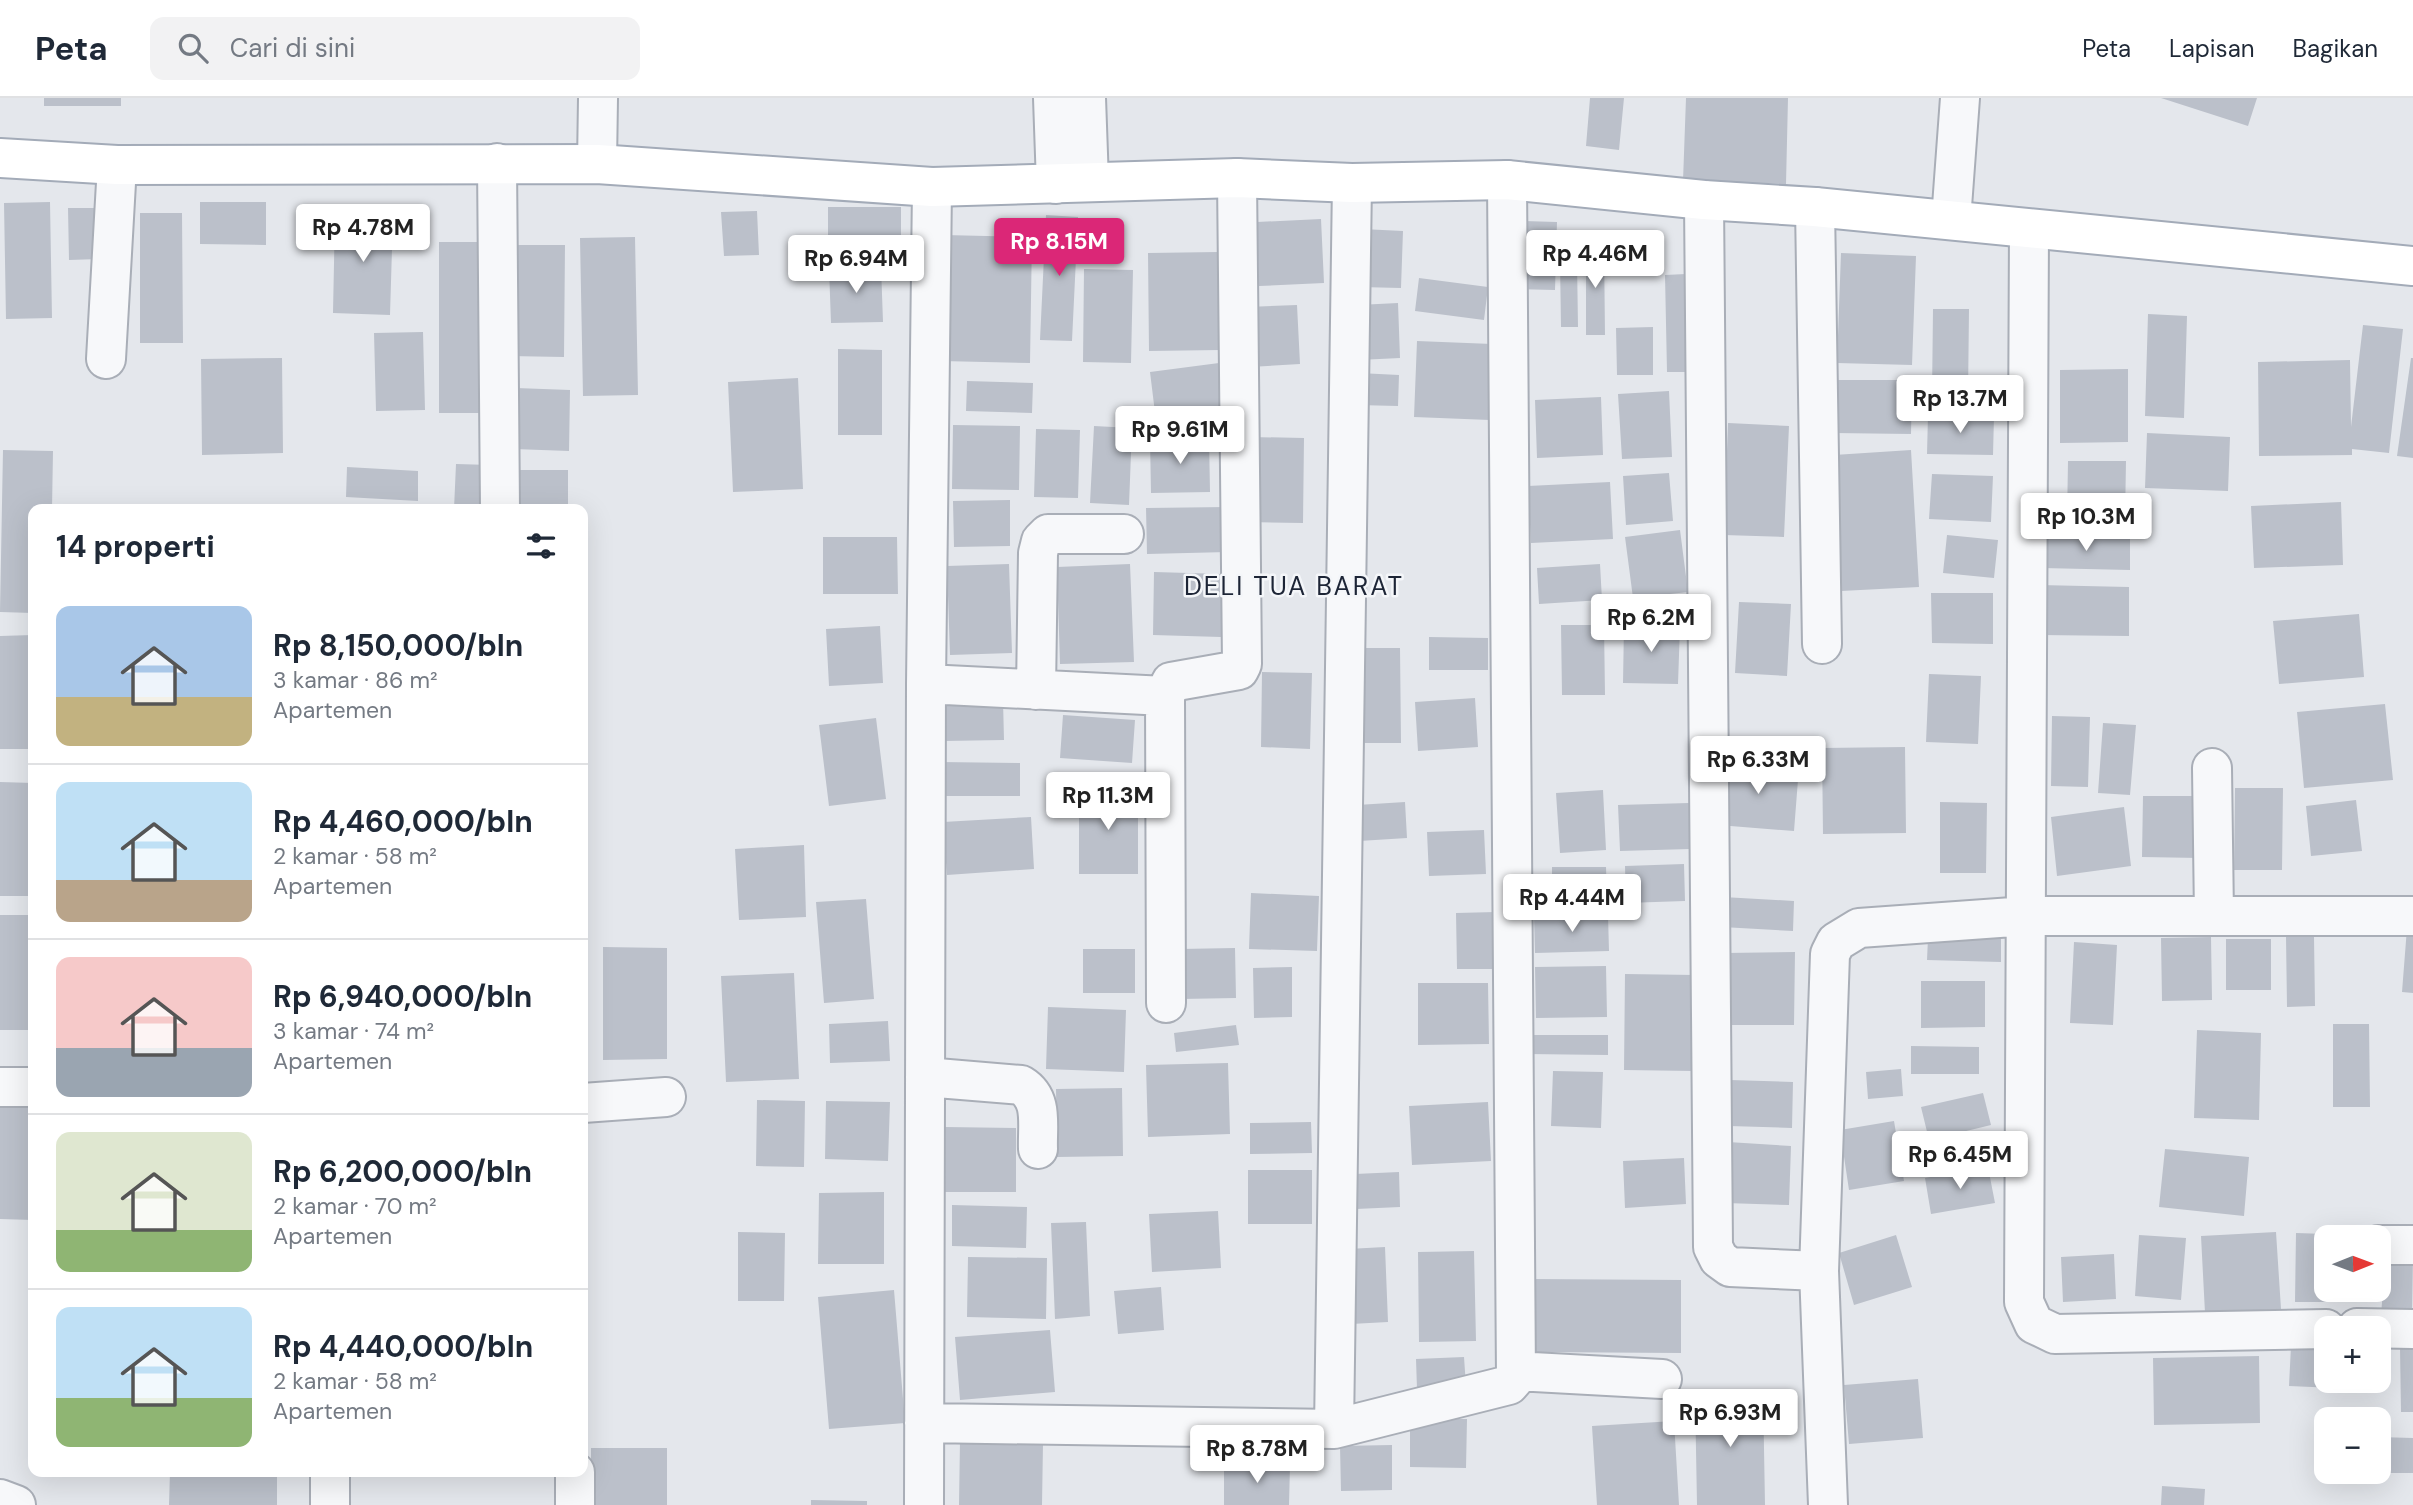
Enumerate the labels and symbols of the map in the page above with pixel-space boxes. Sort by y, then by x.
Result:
pin: Rp 4.78M [291,204,435,264]
pin: Rp 8.15M [987,218,1131,278]
pin: Rp 4.46M [1523,230,1667,290]
pin: Rp 6.94M [784,236,928,295]
pin: Rp 13.7M [1888,376,2032,435]
pin: Rp 9.61M [1108,406,1252,466]
pin: Rp 10.3M [2014,494,2158,553]
district label: DELI TUA BARAT [1184,569,1404,603]
pin: Rp 6.2M [1586,594,1716,654]
pin: Rp 6.33M [1686,736,1830,796]
pin: Rp 11.3M [1036,772,1180,832]
pin: Rp 4.44M [1500,874,1644,934]
pin: Rp 6.45M [1888,1132,2032,1191]
north arrow [2314,1225,2390,1302]
pin: Rp 6.93M [1658,1390,1802,1449]
pin: Rp 8.78M [1185,1426,1329,1485]

